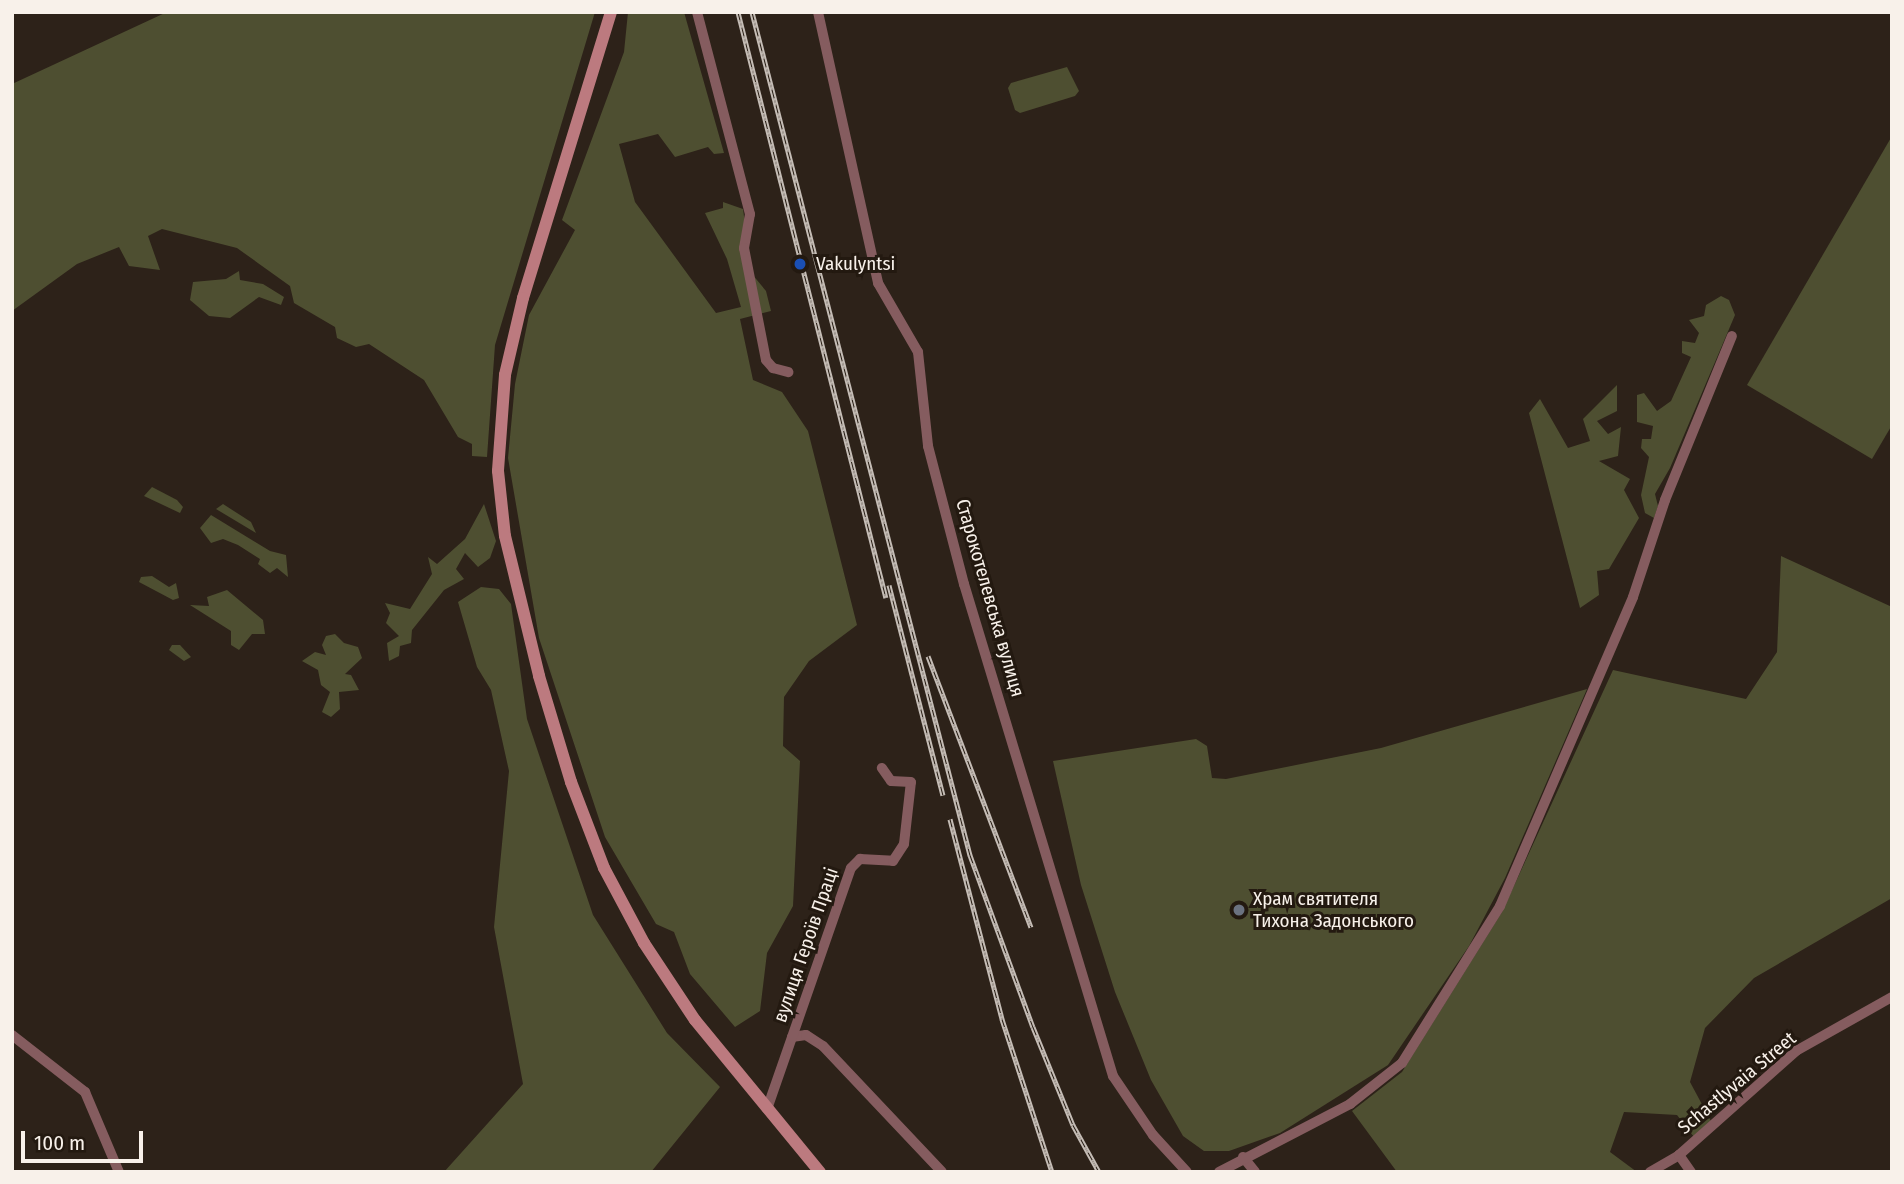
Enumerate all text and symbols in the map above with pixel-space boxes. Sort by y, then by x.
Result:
place label: Vakulyntsi [816,253,895,275]
marker: Vakulyntsi [790,254,810,274]
street label: Старокотелевська вулиця [951,496,1029,700]
street label: вулиця Героїв Праці [769,865,843,1025]
place label: Храм святителя Тихона Задонського [1253,888,1414,932]
marker: Храм святителя Тихона Задонського [1231,902,1247,918]
street label: Schastlyvaia Street [1673,1027,1801,1139]
scale bar [24,1118,147,1162]
text: 100 m [34,1130,85,1156]

